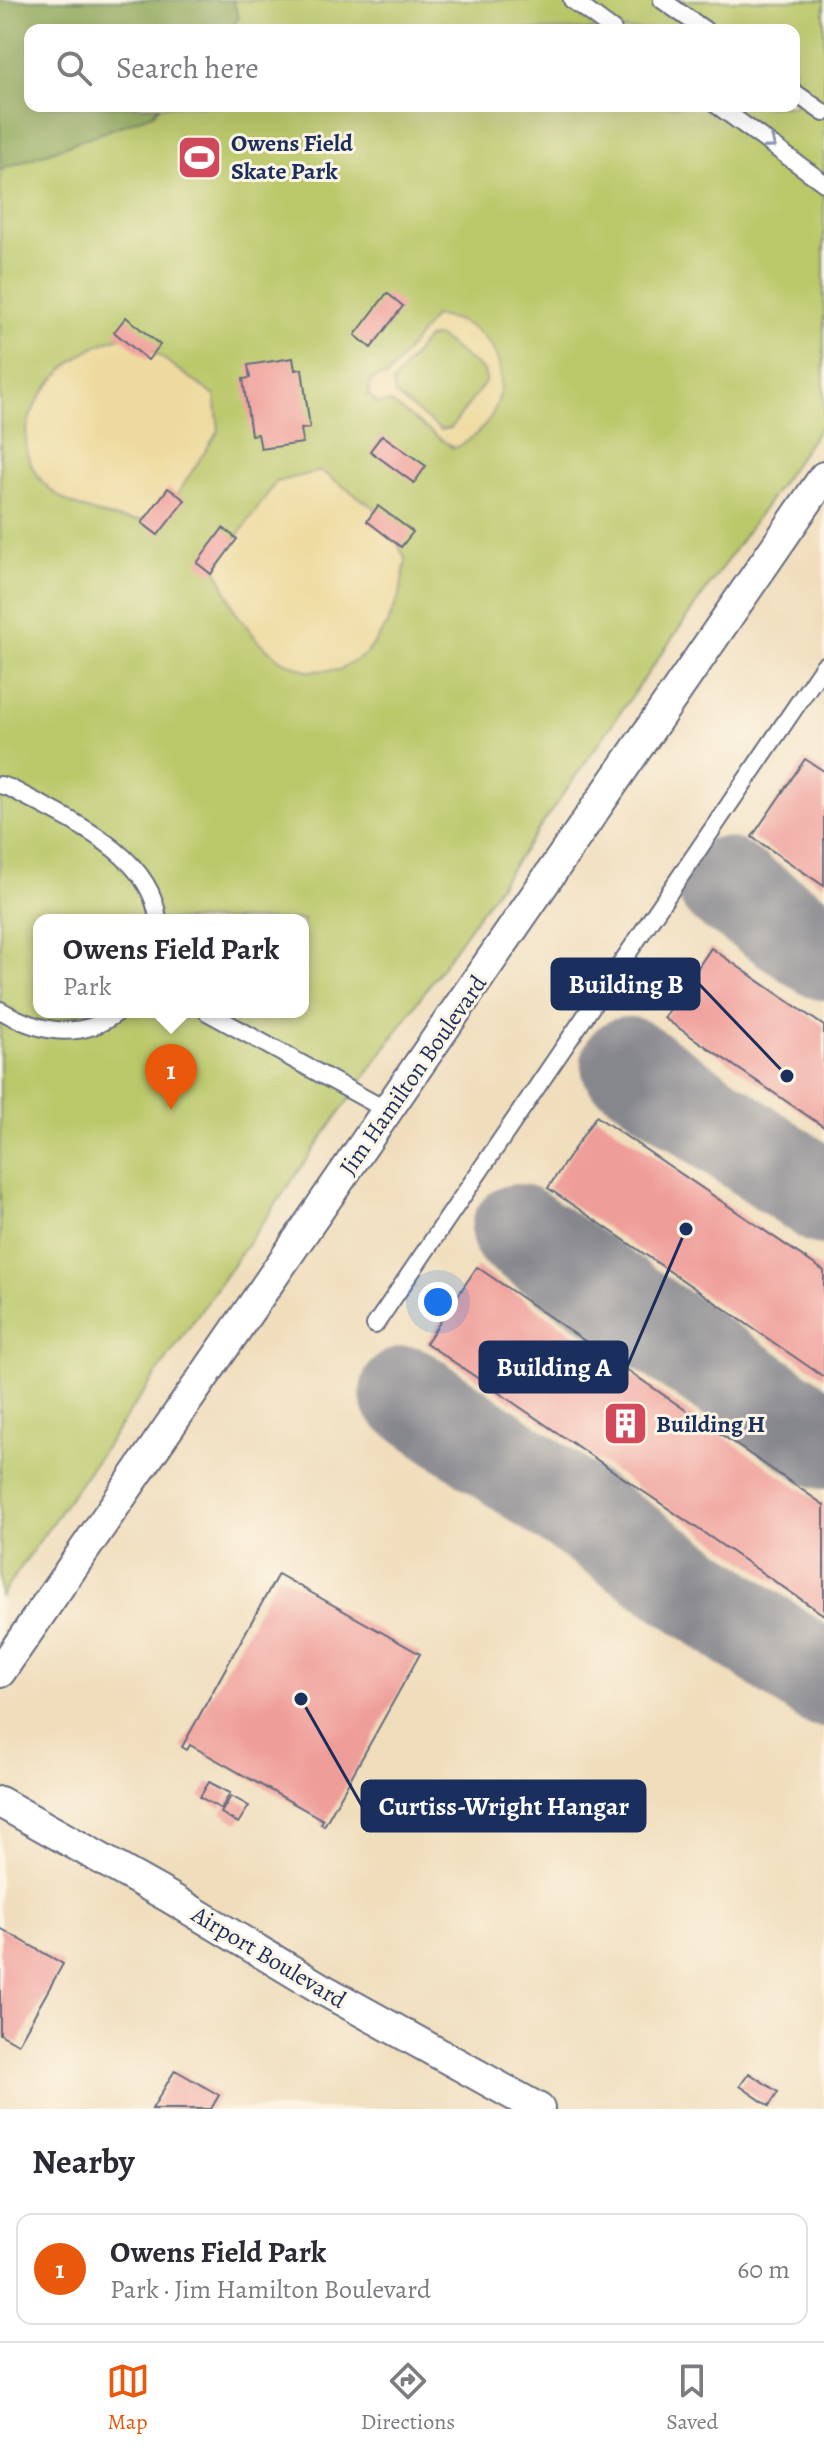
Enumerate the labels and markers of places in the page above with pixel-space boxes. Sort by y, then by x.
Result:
place label: Owens Field Skate Park [231,127,353,187]
sports icon: Owens Field Skate Park [176,133,224,181]
callout: Building B [552,959,699,1009]
pin: 1 [145,1044,197,1110]
callout: Building A [480,1342,627,1392]
building icon: Building H [601,1400,649,1448]
place label: Building H [656,1408,765,1440]
callout: Curtiss-Wright Hangar [362,1781,645,1831]

